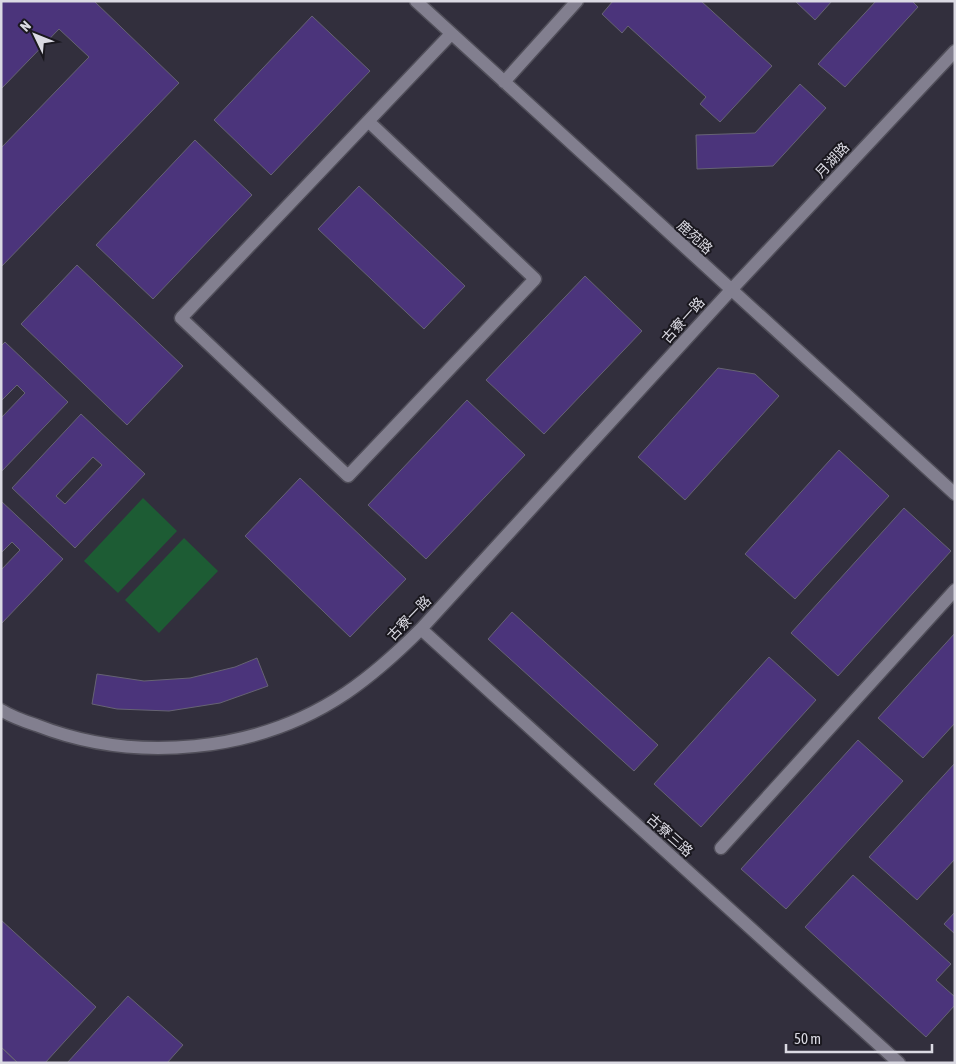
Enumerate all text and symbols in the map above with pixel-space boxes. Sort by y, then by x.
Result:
north arrow [10,10,60,60]
text: N [17,18,34,35]
street label: 月湖路 [812,139,852,181]
street label: 鹿苑路 [674,217,716,257]
street label: 古寮一路 [658,294,708,346]
street label: 古寮一路 [384,592,434,644]
street label: 古寮三路 [644,810,696,860]
scale bar [786,1022,932,1054]
text: 50 m [794,1030,821,1047]

